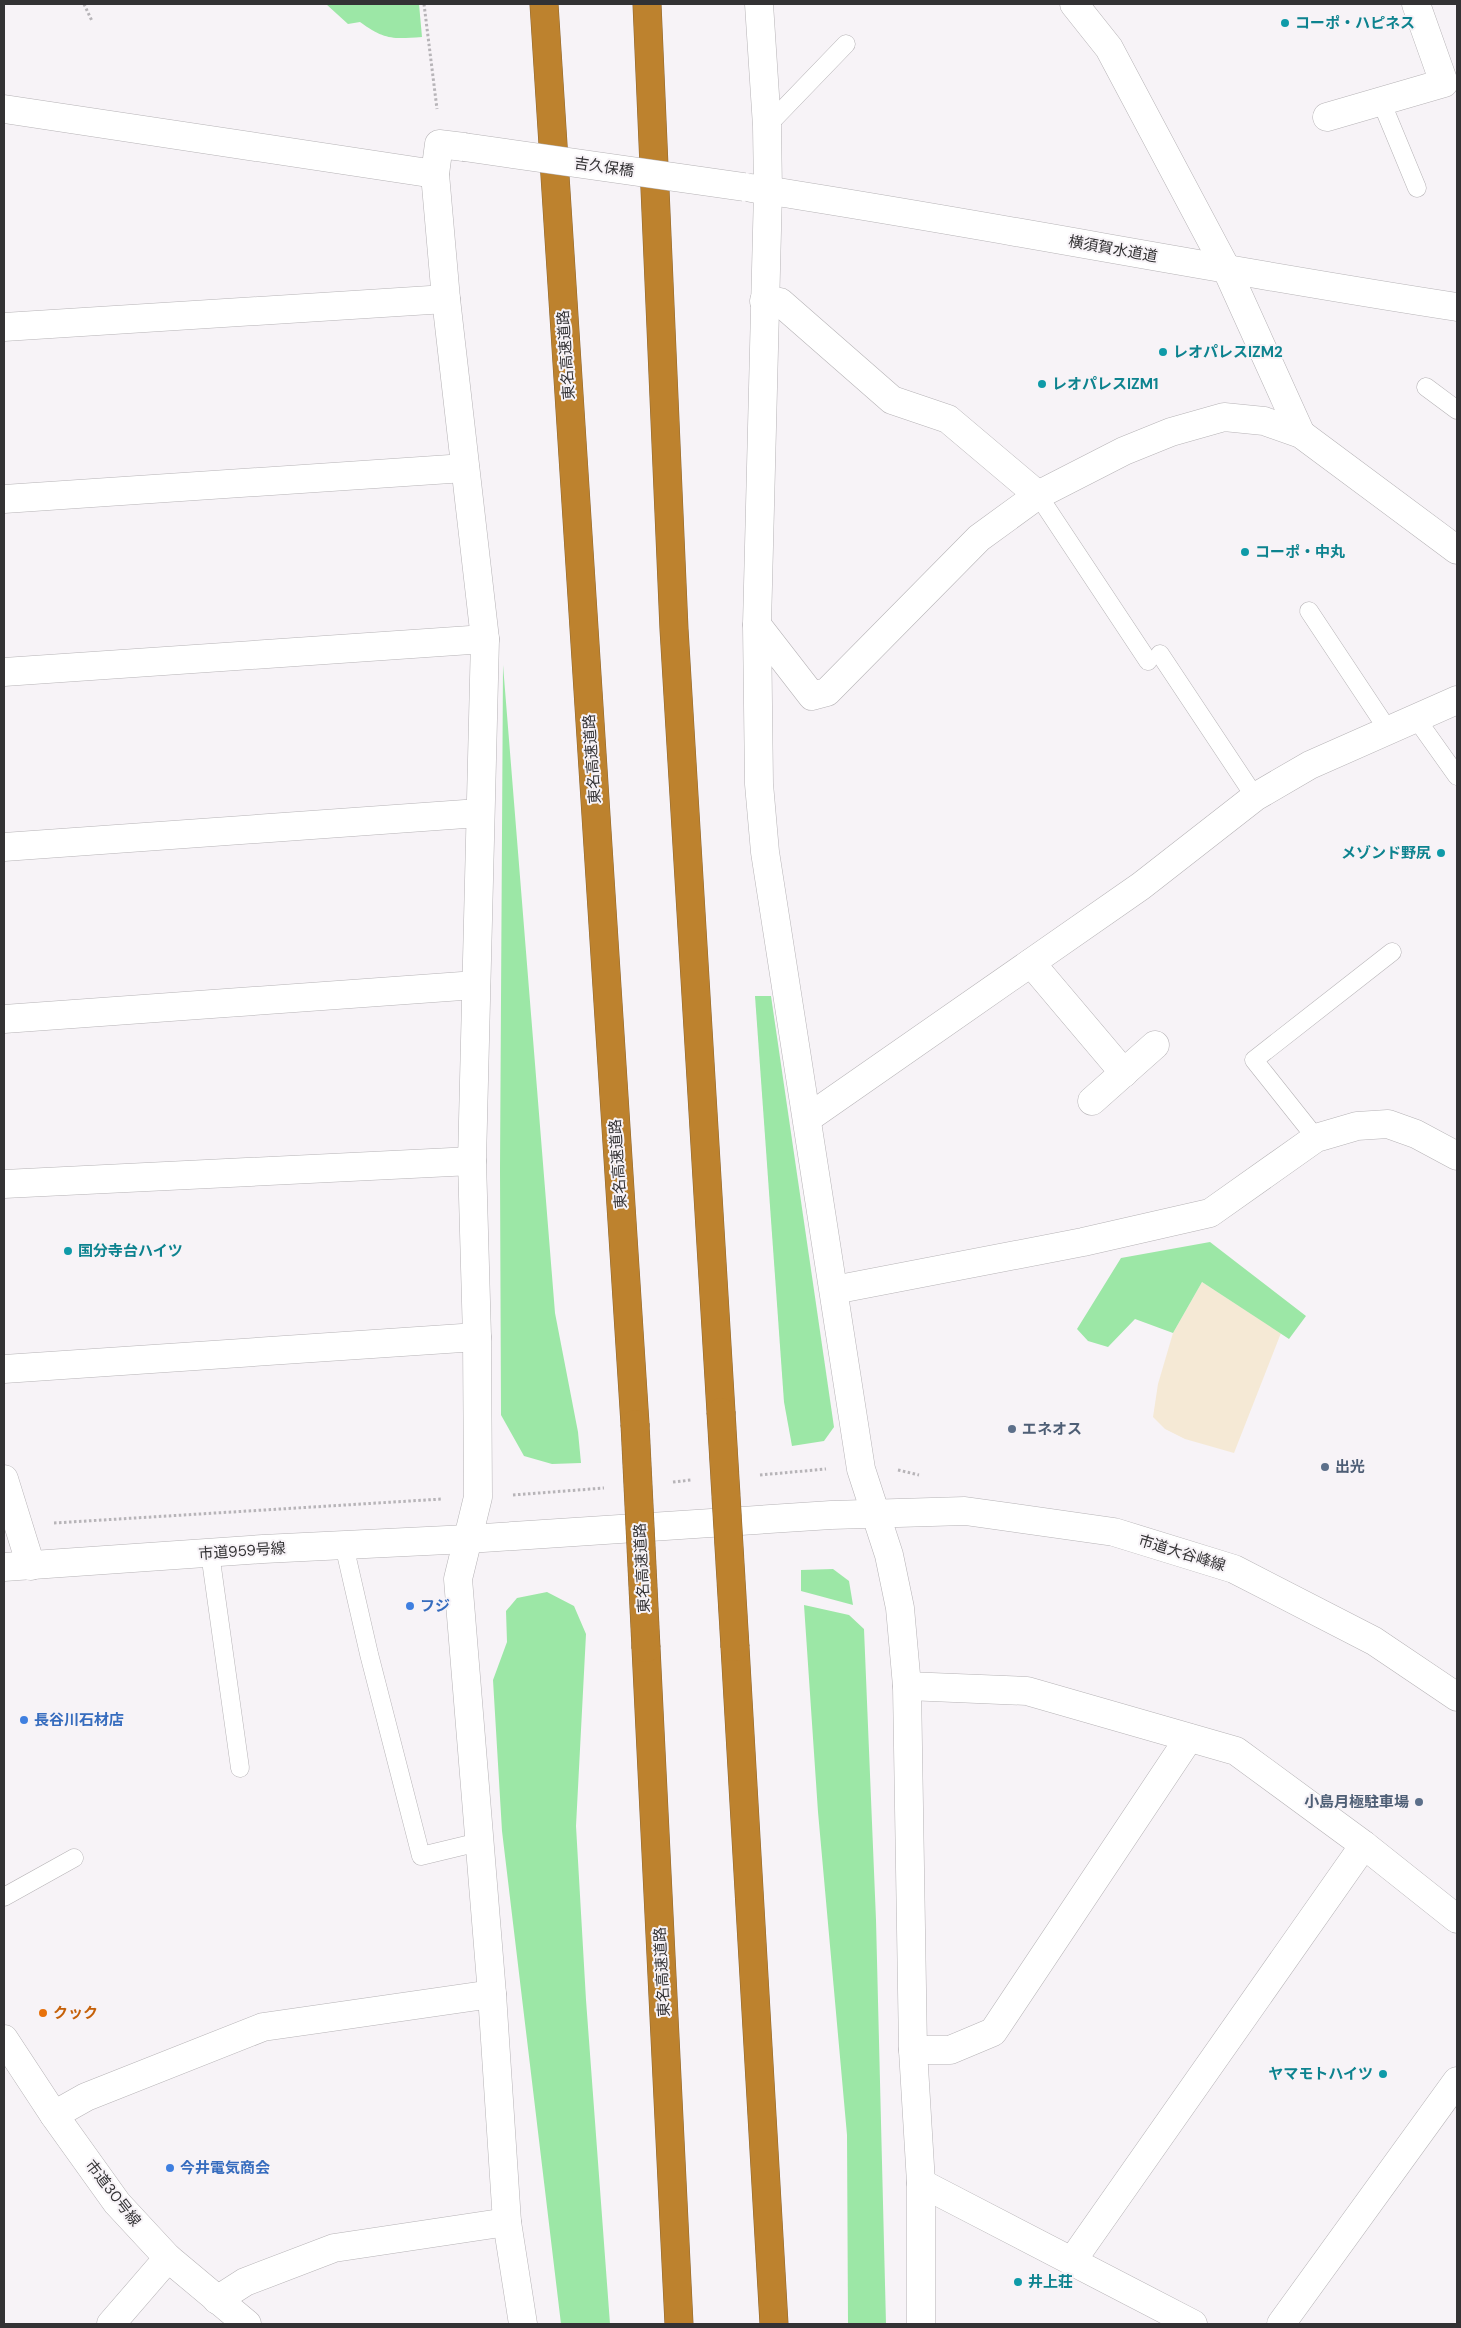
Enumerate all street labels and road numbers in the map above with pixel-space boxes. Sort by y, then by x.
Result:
street label: 吉久保橋 [573,153,635,181]
street label: 横須賀水道道 [1067,231,1159,267]
street label: 東名高速道路 [553,309,579,401]
street label: 東名高速道路 [579,713,605,805]
street label: 東名高速道路 [605,1118,631,1210]
street label: 東名高速道路 [630,1523,654,1613]
street label: 市道大谷峰線 [1136,1530,1228,1576]
street label: 市道959号線 [198,1538,286,1564]
street label: 東名高速道路 [650,1927,674,2017]
street label: 市道30号線 [81,2156,145,2230]

